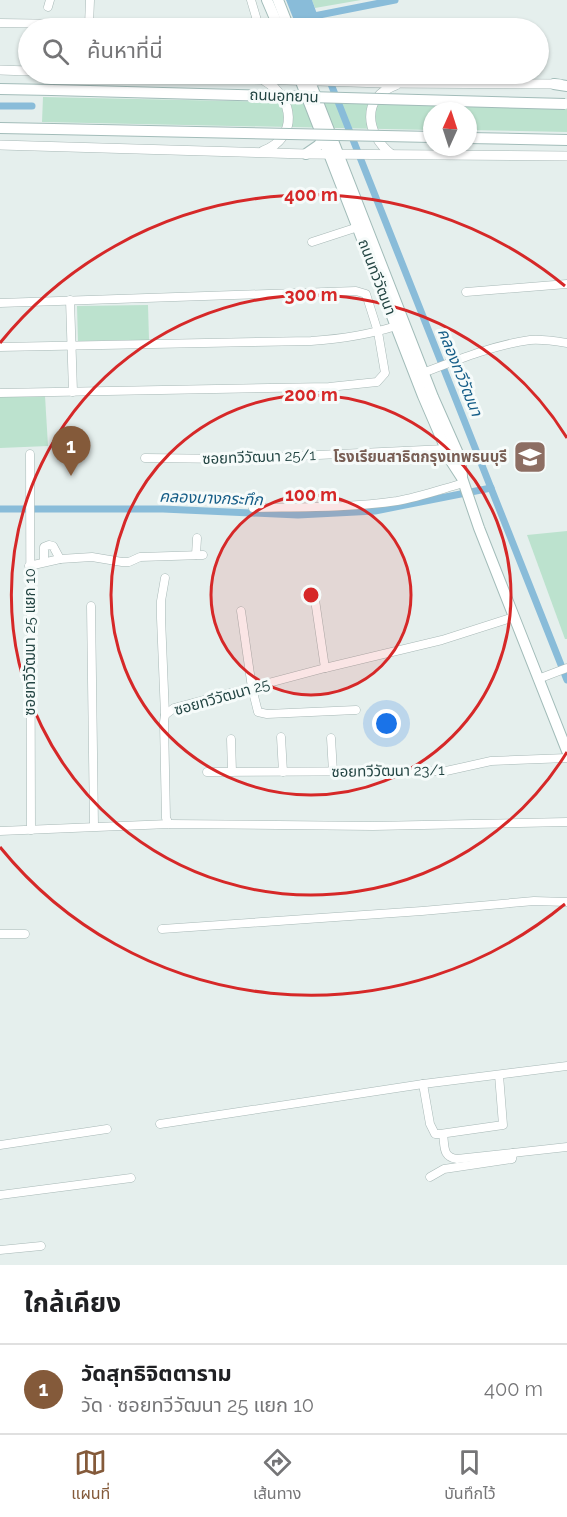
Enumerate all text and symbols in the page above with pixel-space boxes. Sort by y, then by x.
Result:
search box [18,18,549,84]
icon: search [39,35,72,68]
text: ค้นหาที่นี่ [87,37,163,63]
street label: ถนนอุทยาน [249,86,319,106]
north arrow [423,102,477,156]
text: 400 m [284,184,338,205]
street label: ถนนทวีวัฒนา [354,236,400,318]
text: 300 m [284,284,338,305]
water label: คลองทวีวัฒนา [434,325,487,420]
text: 200 m [284,384,338,405]
pin: 1 [52,426,90,476]
school or university icon: โรงเรียนสาธิตกรุงเทพธนบุรี [512,439,548,475]
street label: ซอยทวีวัฒนา 25/1 [202,446,317,468]
place label: โรงเรียนสาธิตกรุงเทพธนบุรี [333,448,507,466]
text: 100 m [285,484,337,505]
water label: คลองบางกระทึก [159,487,265,509]
street label: ซอยทวีวัฒนา 25 แยก 10 [21,568,39,716]
centre of rings [301,585,321,605]
street label: ซอยทวีวัฒนา 25 [172,675,272,719]
your location [372,709,401,738]
street label: ซอยทวีวัฒนา 23/1 [331,761,445,781]
text: ใกล้เคียง [24,1288,121,1318]
text: วัดสุทธิจิตตาราม [81,1360,232,1386]
text: 1 [39,1377,48,1401]
text: 400 m [484,1377,543,1401]
text: วัด · ซอยทวีวัฒนา 25 แยก 10 [81,1393,314,1417]
tab: แผนที่ [71,1446,110,1506]
tab: เส้นทาง [253,1446,301,1506]
tab: บันทึกไว้ [444,1446,496,1506]

